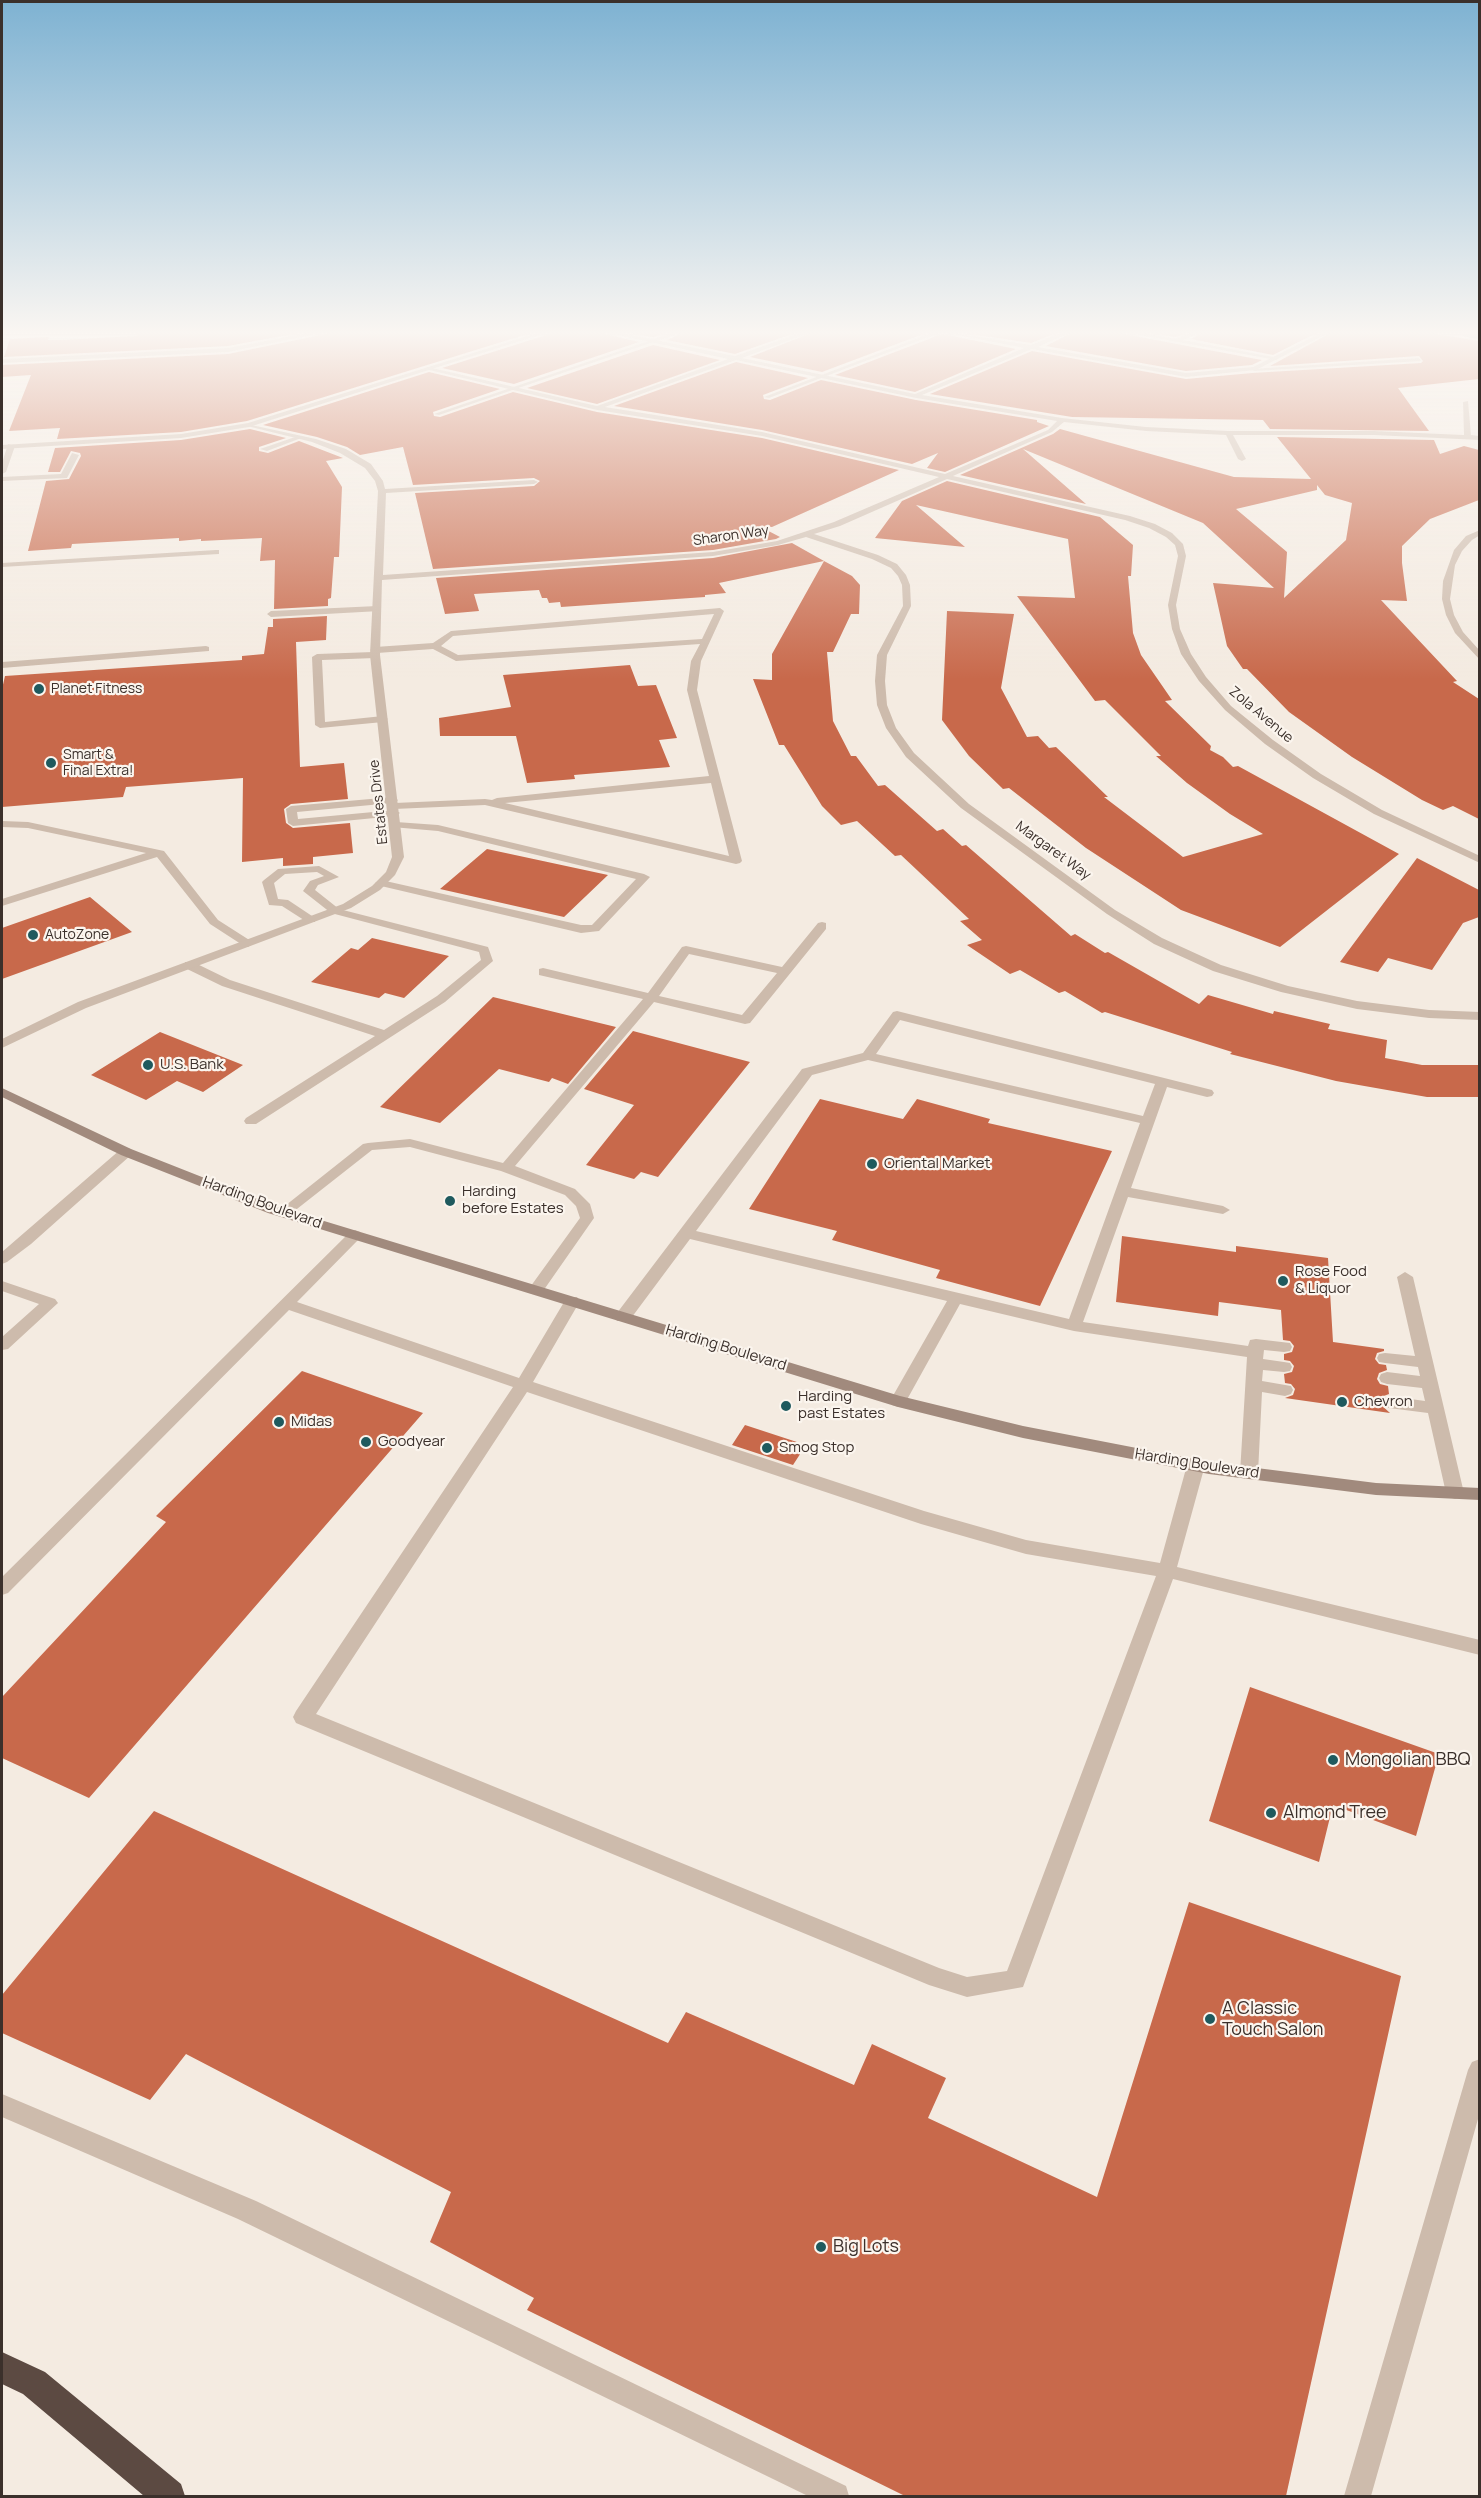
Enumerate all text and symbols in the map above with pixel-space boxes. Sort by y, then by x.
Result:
street label: Sharon Way [692,522,770,550]
place label: Planet Fitness [51,681,142,697]
marker: Planet Fitness [32,682,46,696]
street label: Zola Avenue [1225,683,1297,747]
place label: Smart & Final Extra! [63,747,133,780]
marker: Smart & Final Extra! [44,756,58,770]
street label: Estates Drive [366,759,392,845]
street label: Margaret Way [1012,818,1094,884]
place label: AutoZone [45,927,109,943]
marker: AutoZone [26,928,40,942]
place label: U.S. Bank [160,1056,224,1074]
marker: U.S. Bank [141,1058,155,1072]
place label: Oriental Market [884,1155,990,1173]
marker: Oriental Market [865,1157,879,1171]
street label: Harding Boulevard [200,1173,324,1233]
place label: Harding before Estates [462,1183,564,1218]
marker: Harding before Estates [443,1194,457,1208]
place label: Rose Food & Liquor [1295,1263,1367,1298]
marker: Rose Food & Liquor [1276,1274,1290,1288]
street label: Harding Boulevard [663,1321,789,1375]
place label: Harding past Estates [798,1388,885,1423]
place label: Chevron [1354,1393,1413,1411]
marker: Chevron [1335,1395,1349,1409]
marker: Harding past Estates [779,1399,793,1413]
place label: Midas [291,1413,332,1431]
marker: Midas [272,1415,286,1429]
place label: Goodyear [378,1433,445,1451]
marker: Goodyear [359,1435,373,1449]
place label: Smog Stop [779,1439,854,1457]
marker: Smog Stop [760,1441,774,1455]
street label: Harding Boulevard [1134,1445,1260,1483]
place label: Mongolian BBQ [1345,1749,1471,1771]
marker: Mongolian BBQ [1326,1753,1340,1767]
place label: Almond Tree [1283,1802,1387,1824]
marker: Almond Tree [1264,1806,1278,1820]
place label: A Classic Touch Salon [1222,1998,1324,2040]
marker: A Classic Touch Salon [1203,2012,1217,2026]
place label: Big Lots [833,2236,899,2258]
marker: Big Lots [814,2240,828,2254]

